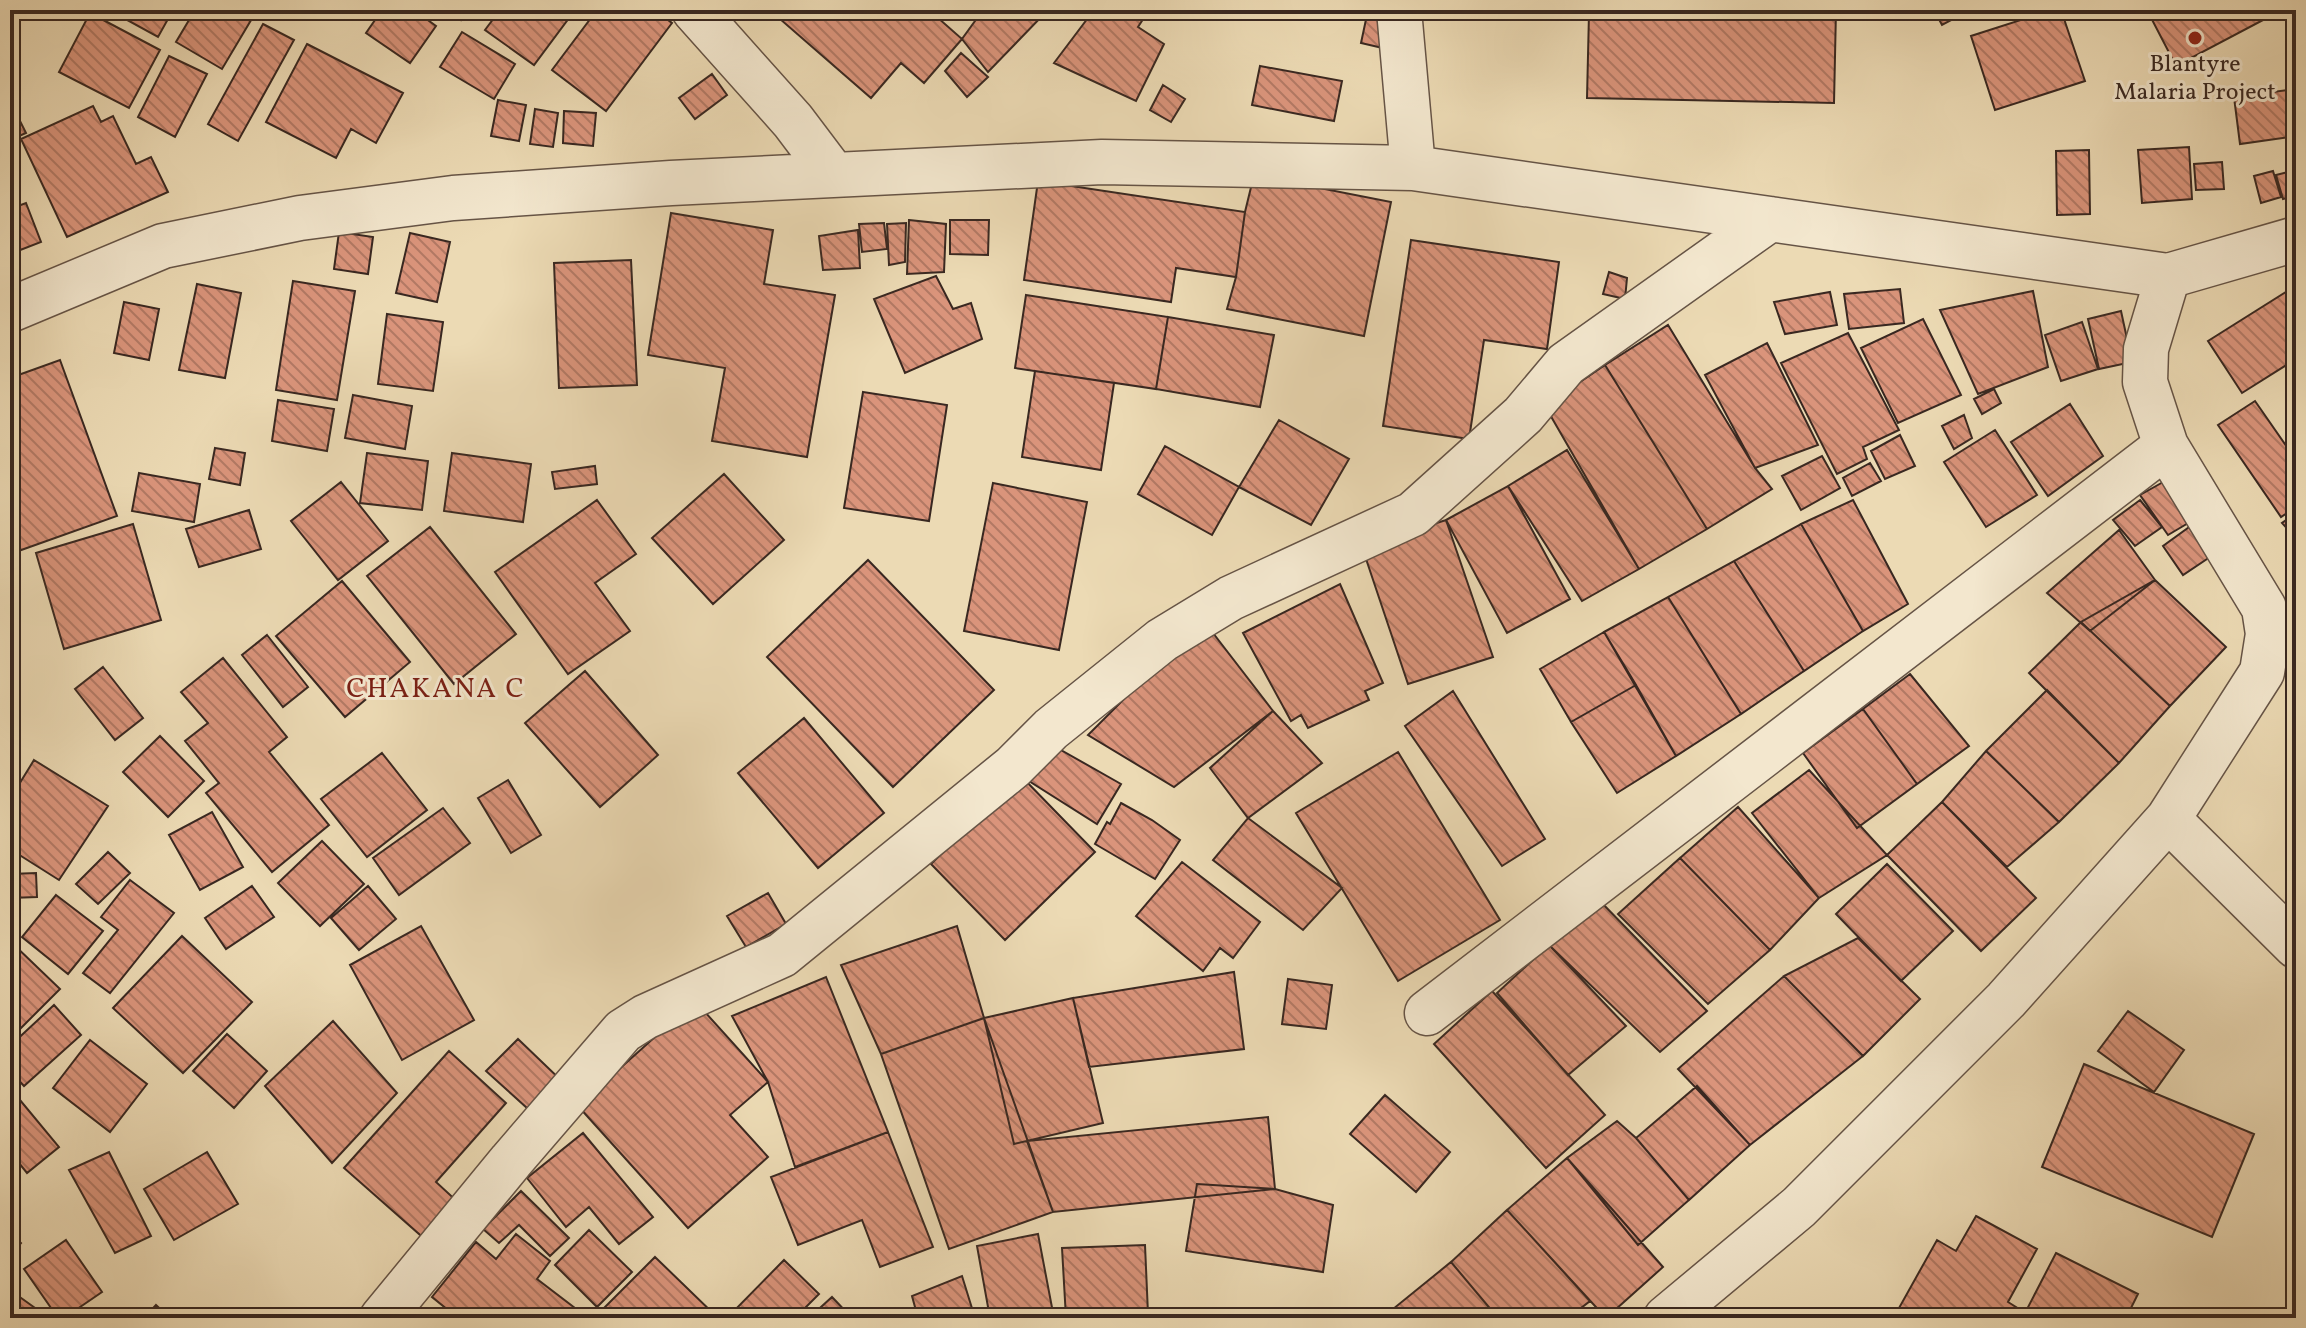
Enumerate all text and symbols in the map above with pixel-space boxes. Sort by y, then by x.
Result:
marker: Blantyre Malaria Project [2186,29,2204,47]
place label: Blantyre Malaria Project [2114,48,2276,110]
district label: CHAKANA C [346,670,526,709]

